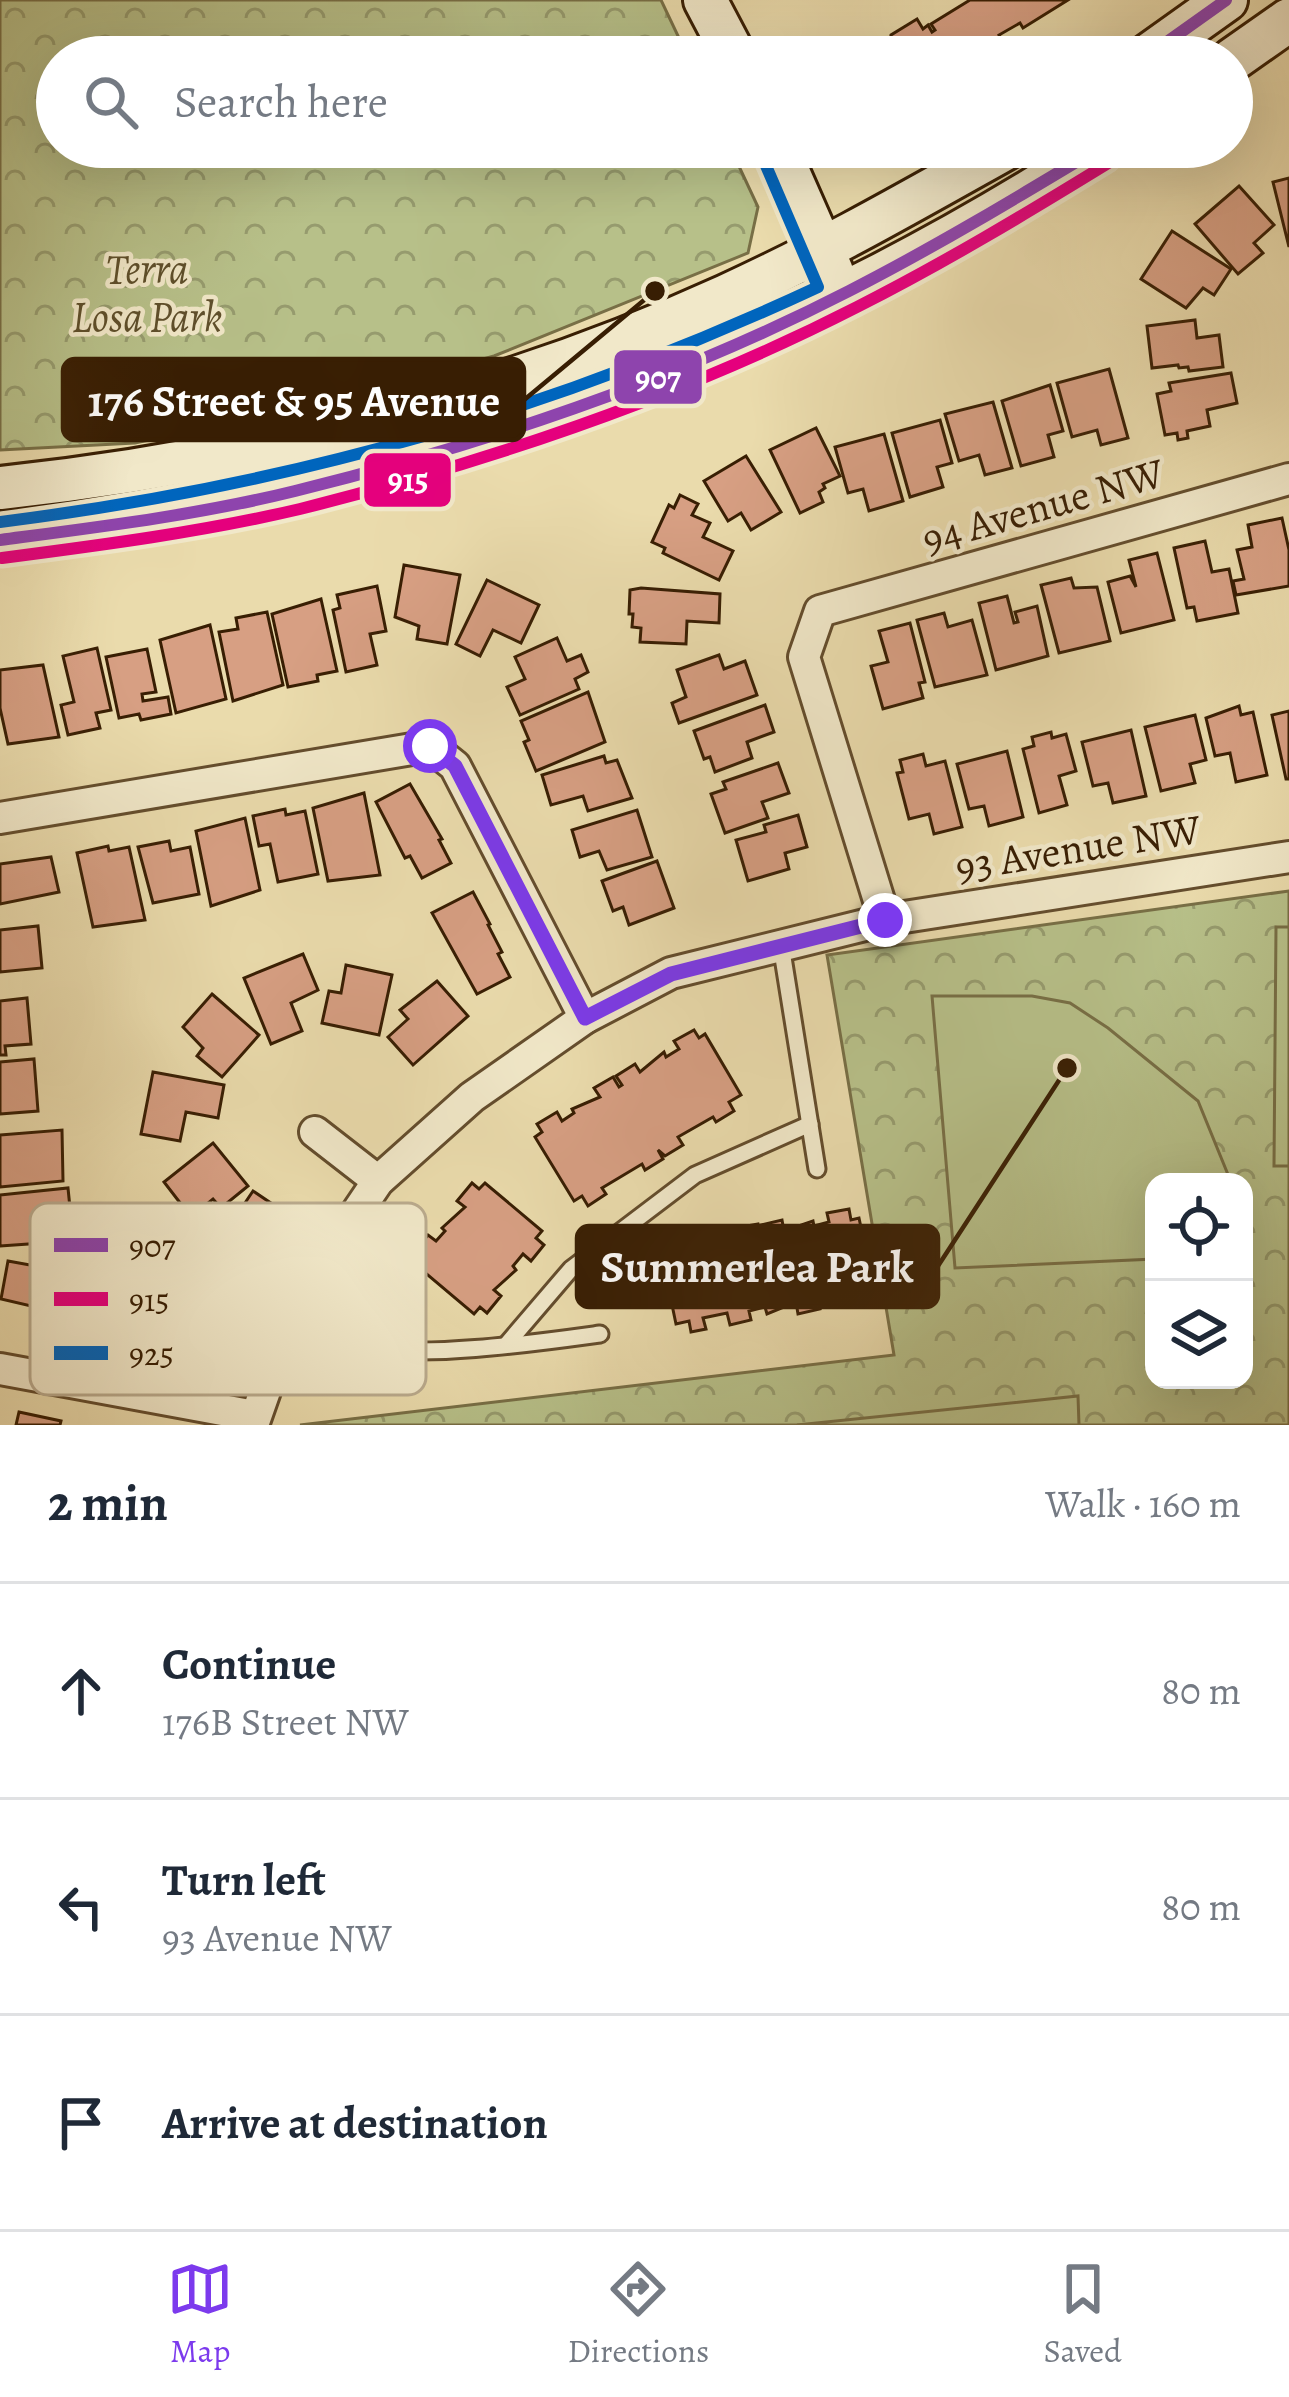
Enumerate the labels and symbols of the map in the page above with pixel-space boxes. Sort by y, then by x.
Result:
park label: Terra Losa Park [72,240,223,345]
line badge: 907 [612,348,704,406]
text: 907 [635,355,682,400]
callout: 176 Street & 95 Avenue [63,359,524,440]
text: 176 Street & 95 Avenue [88,370,500,432]
street label: 94 Avenue NW [916,444,1172,567]
line badge: 915 [362,451,453,509]
text: 915 [387,457,429,502]
route start [403,719,457,773]
street label: 93 Avenue NW [951,800,1206,895]
route end [858,893,912,947]
legend [30,1203,426,1395]
text: 907 [129,1223,176,1268]
callout: Summerlea Park [577,1226,938,1307]
text: Summerlea Park [600,1236,914,1298]
text: 915 [129,1277,170,1322]
text: 925 [129,1331,174,1376]

